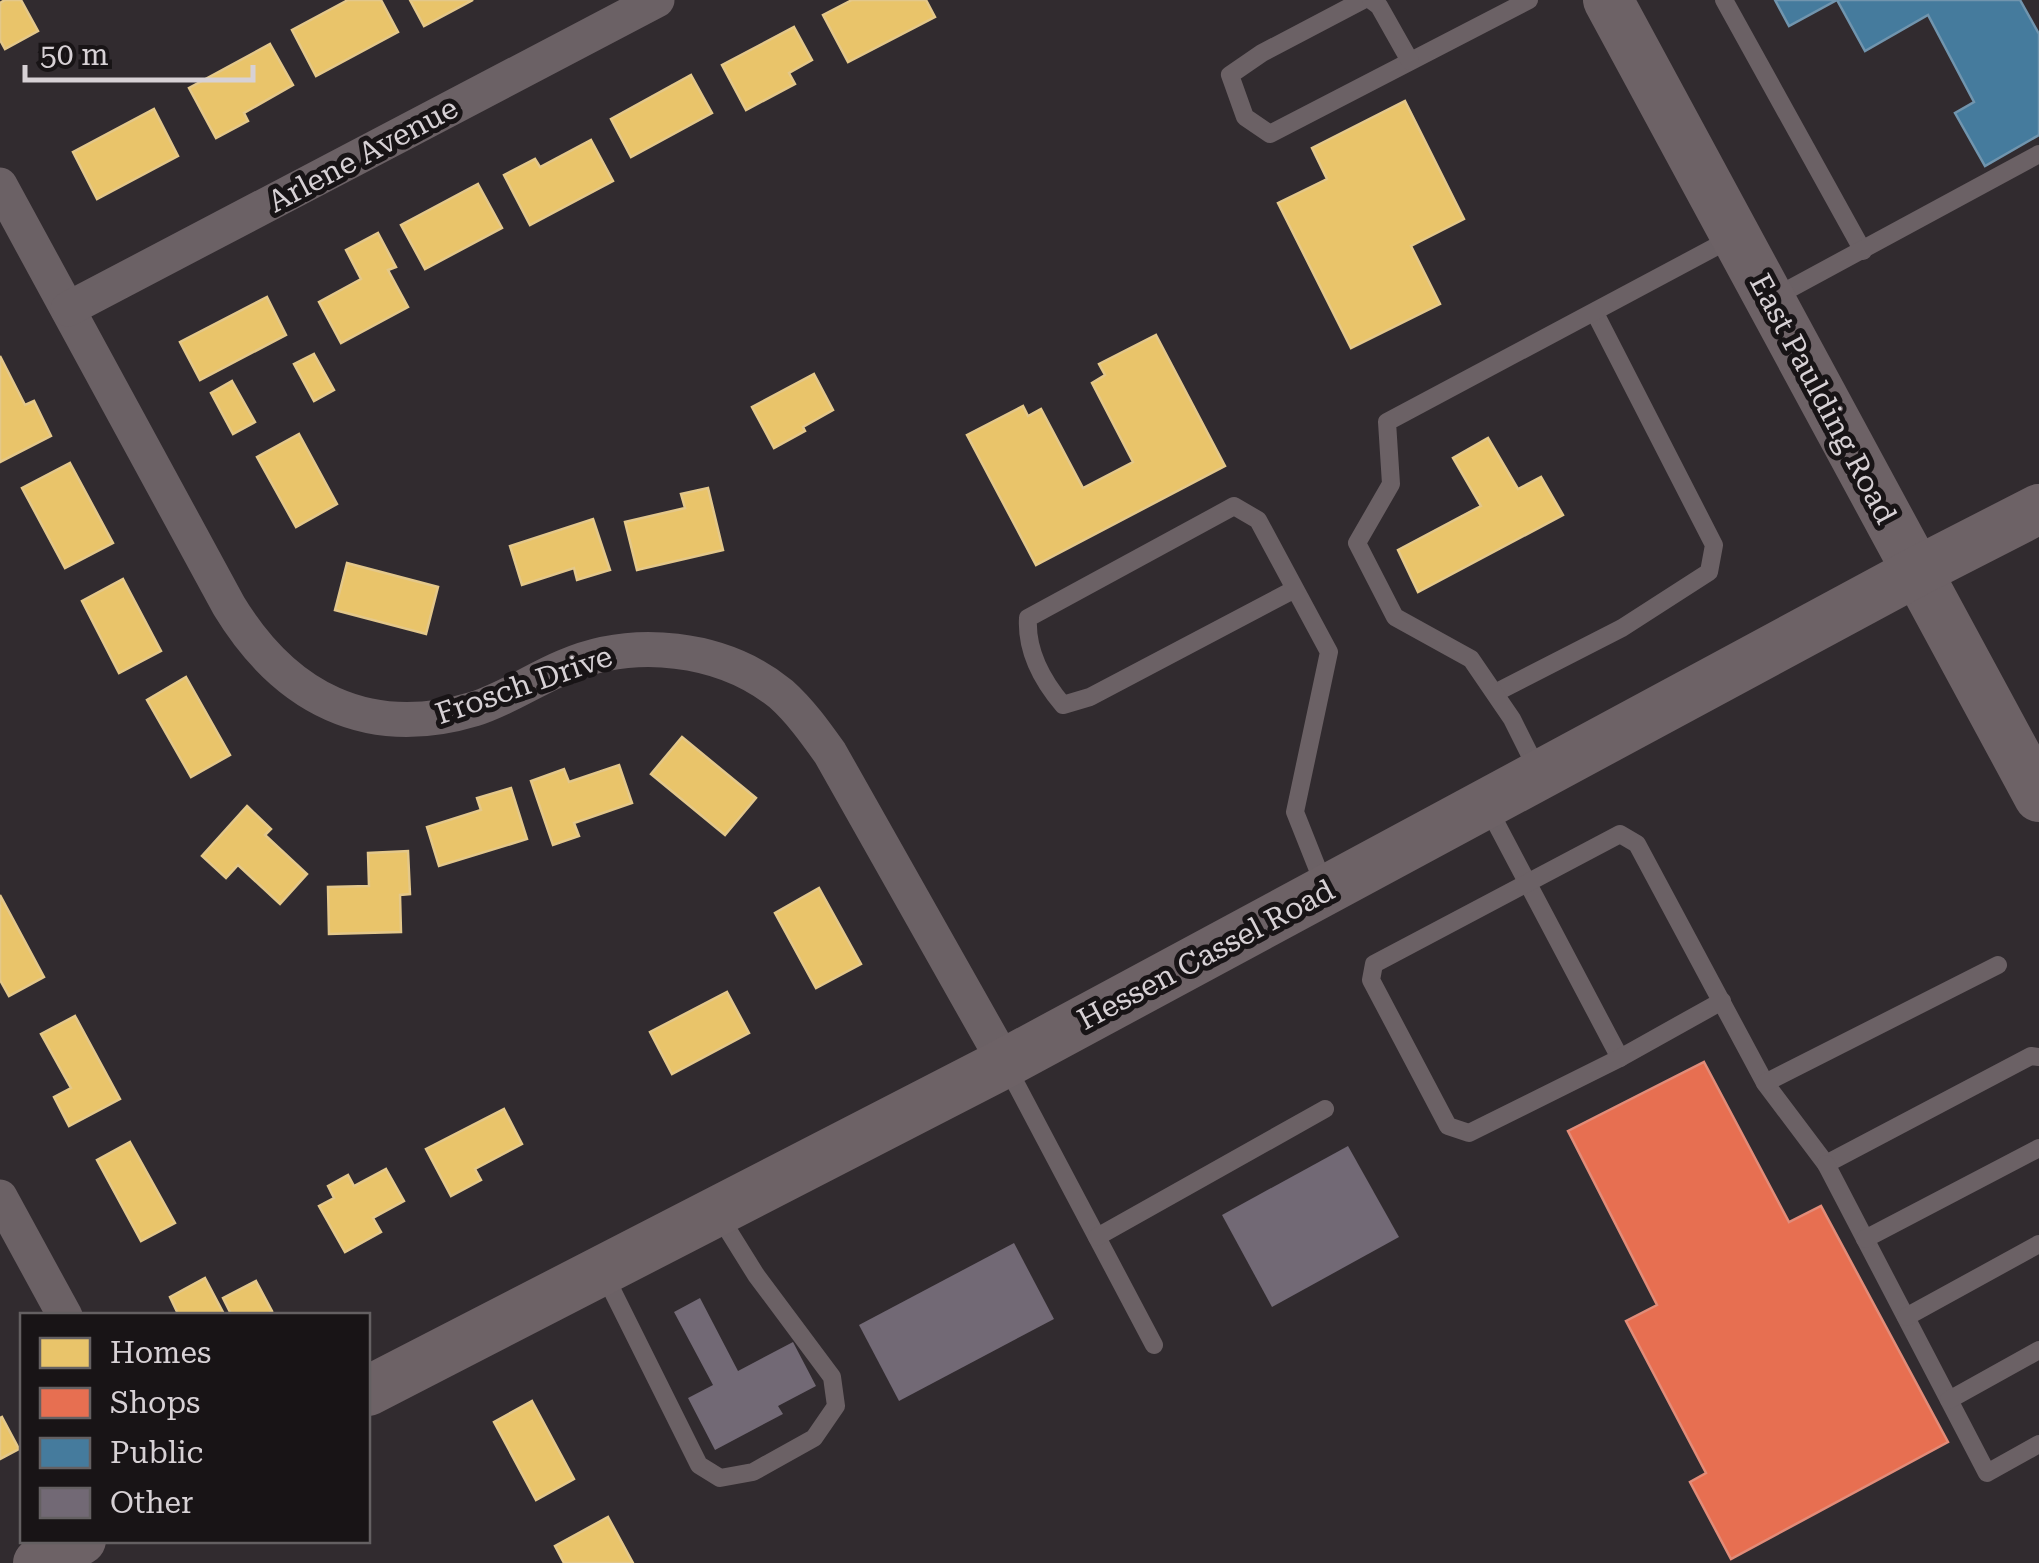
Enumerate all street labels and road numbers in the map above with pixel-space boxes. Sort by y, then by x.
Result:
street label: Arlene Avenue [262,90,464,219]
street label: East Paulding Road [1743,268,1904,530]
street label: Frosch Drive [431,638,617,731]
street label: Hessen Cassel Road [1072,872,1340,1037]

